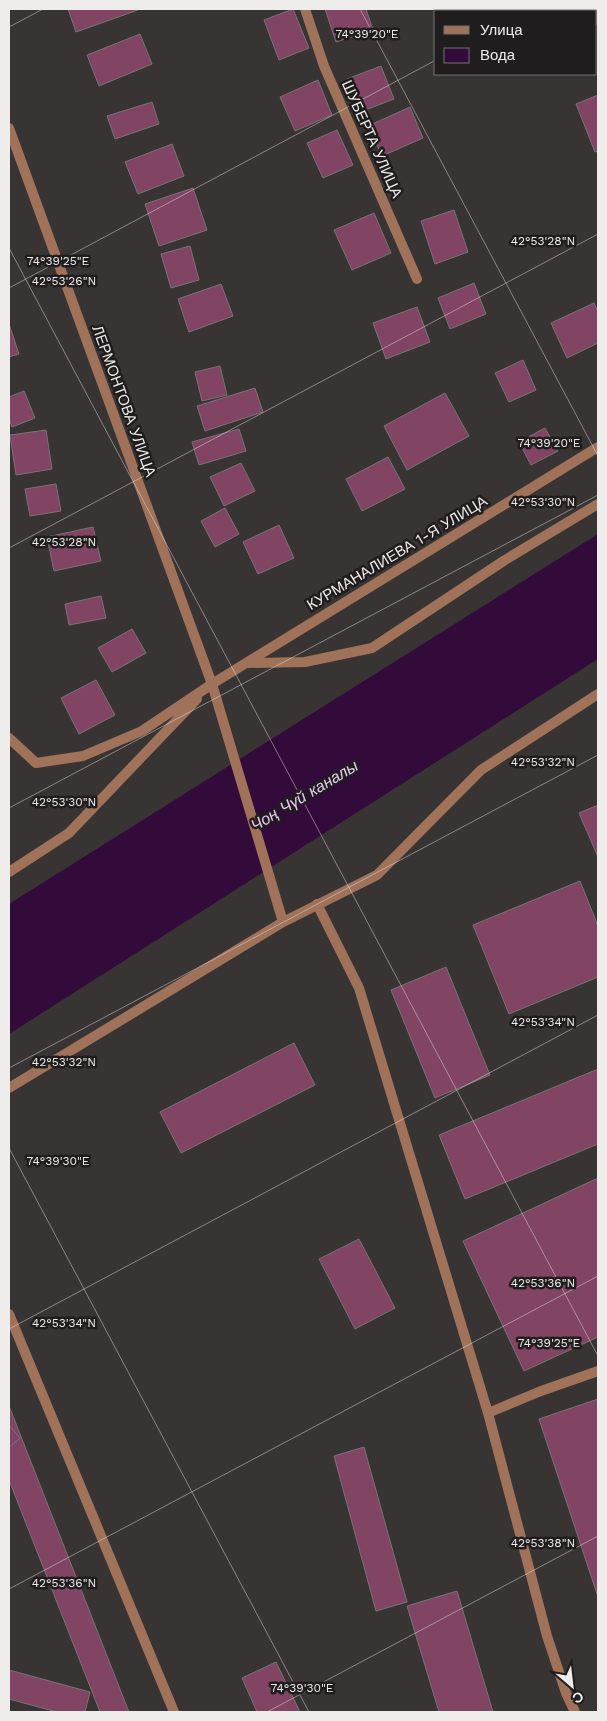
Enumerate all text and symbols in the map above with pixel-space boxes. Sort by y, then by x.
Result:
legend [434,10,597,75]
text: Улица [480,21,523,39]
text: 74°39'20"E [336,27,399,41]
text: Вода [480,46,516,64]
street label: ШУБЕРТА УЛИЦА [338,77,406,201]
text: 42°53'28"N [511,234,575,248]
text: 74°39'25"E [27,254,90,268]
text: 42°53'26"N [32,274,96,288]
street label: ЛЕРМОНТОВА УЛИЦА [88,323,160,479]
text: 74°39'20"E [518,436,581,450]
street label: КУРМАНАЛИЕВА 1-Я УЛИЦА [304,492,490,614]
text: 42°53'30"N [511,495,575,509]
text: 42°53'28"N [32,535,96,549]
text: 42°53'32"N [511,755,575,769]
water label: Чоң Чүй каналы [247,756,361,835]
text: 42°53'30"N [32,795,96,809]
text: 42°53'34"N [511,1015,575,1029]
text: 42°53'32"N [32,1055,96,1069]
text: 74°39'30"E [27,1154,90,1168]
text: 42°53'36"N [511,1276,575,1290]
text: 42°53'34"N [32,1316,96,1330]
text: 74°39'25"E [518,1336,581,1350]
text: 42°53'38"N [511,1536,575,1550]
text: 42°53'36"N [32,1576,96,1590]
north arrow [547,1661,597,1711]
text: 74°39'30"E [271,1681,334,1695]
text: С [570,1688,586,1707]

